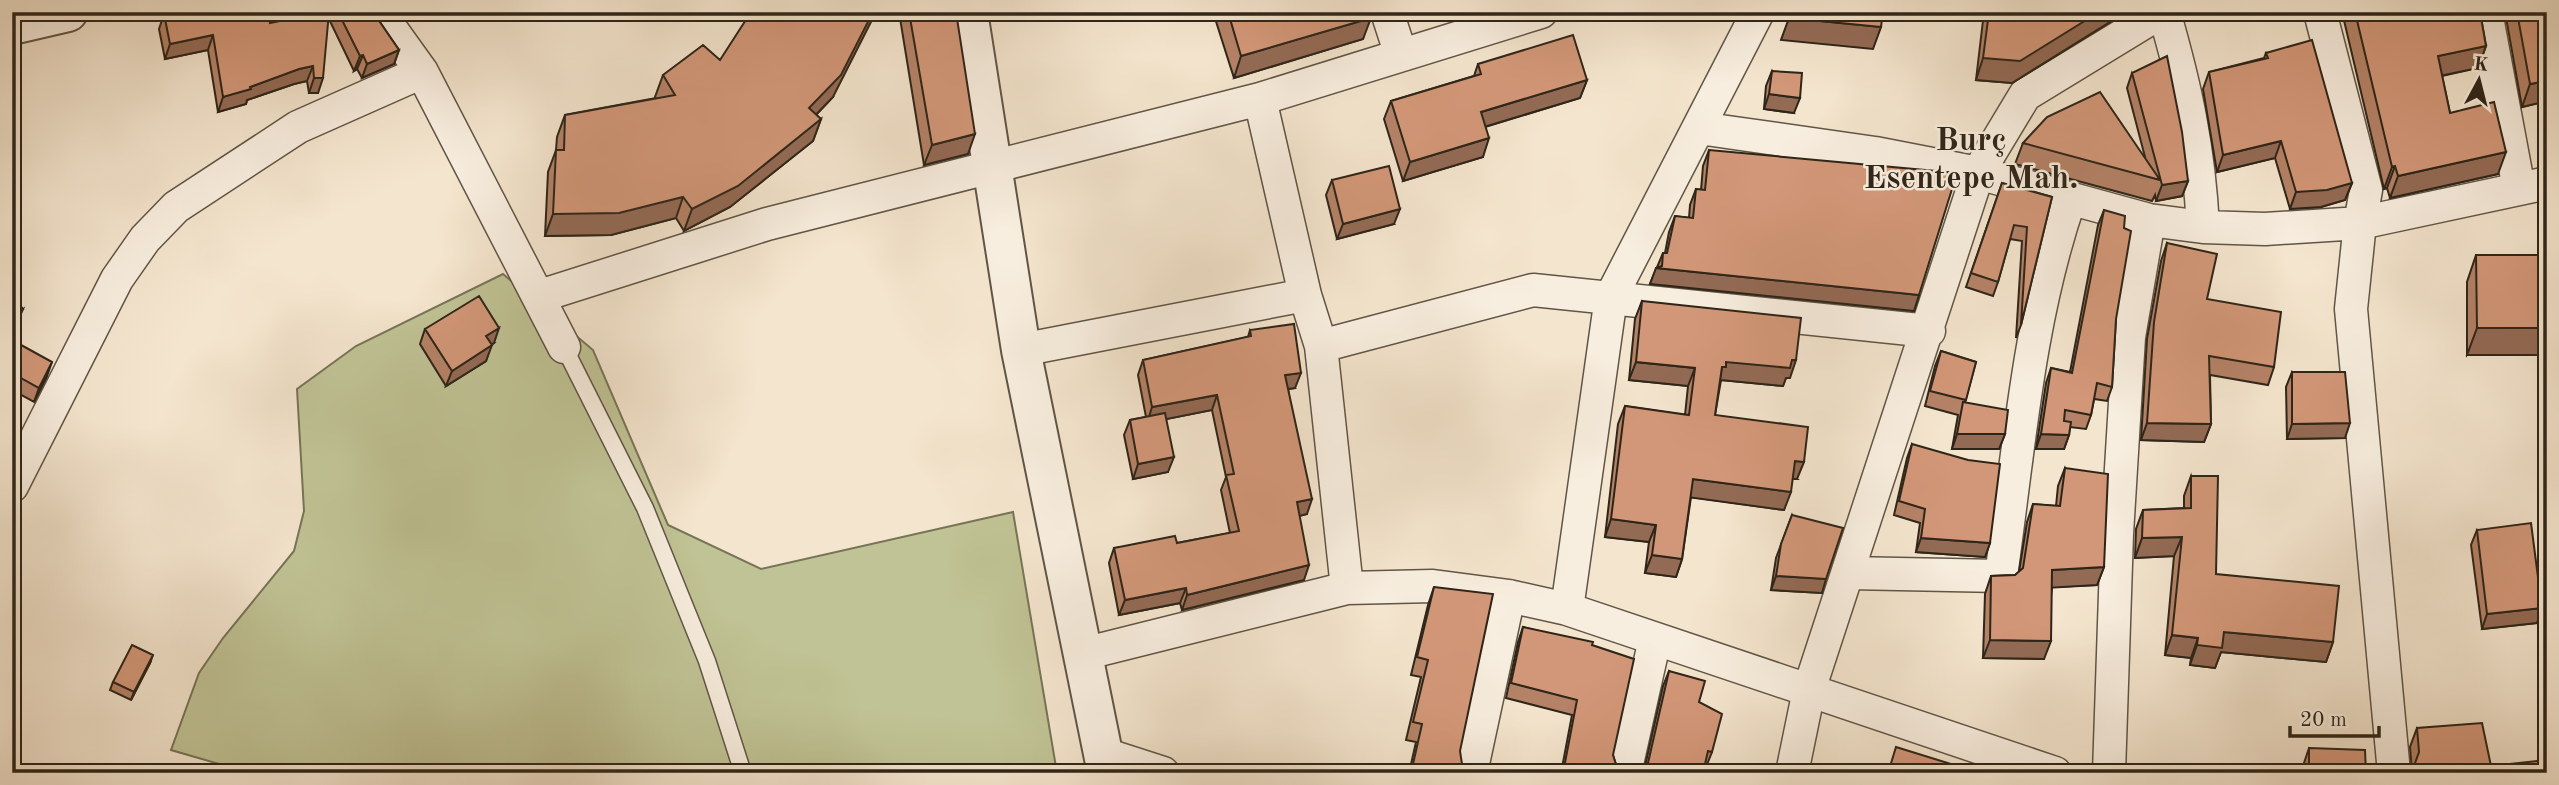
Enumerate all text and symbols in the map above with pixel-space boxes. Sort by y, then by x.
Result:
north arrow [2444,46,2514,116]
text: K [2472,55,2490,76]
district label: Burç Esentepe Mah. [1863,125,2079,196]
scale bar [2290,694,2379,738]
text: 20 m [2300,710,2347,731]

